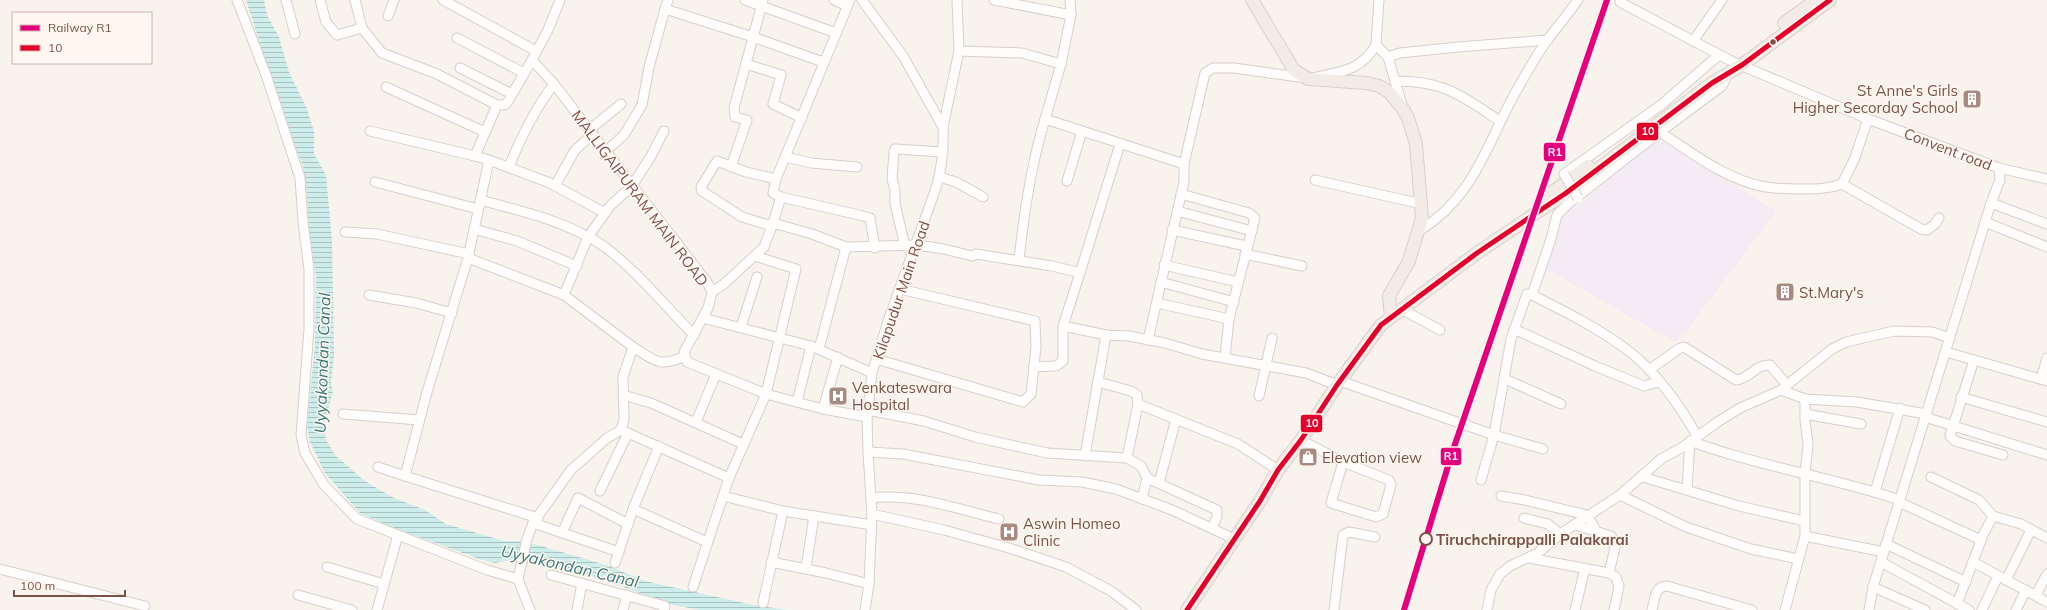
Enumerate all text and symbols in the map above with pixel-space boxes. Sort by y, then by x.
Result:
legend [12,12,152,64]
text: Railway R1 [48,20,112,35]
unlabelled marker [1768,37,1778,47]
text: 10 [48,40,62,55]
place label: St Anne's Girls Higher Secorday School [1793,81,1958,117]
building icon: St Anne's Girls Higher Secorday School [1961,88,1983,110]
street label: MALLIGAIPURAM MAIN ROAD [568,106,712,290]
line badge: 10 [1636,122,1659,141]
street label: Convent road [1901,123,1995,175]
text: 10 [1641,124,1655,138]
line badge: R1 [1543,142,1566,162]
text: R1 [1548,145,1563,159]
street label: Kilapudur Main Road [868,218,934,362]
building icon: St.Mary's [1774,281,1796,303]
place label: St.Mary's [1799,283,1864,302]
water label: Uyyakondan Canal [310,292,334,434]
place label: Venkateswara Hospital [852,378,952,414]
hospital icon: Venkateswara Hospital [827,385,849,407]
line badge: 10 [1300,414,1323,433]
text: 10 [1305,416,1319,430]
shop icon: Elevation view [1297,446,1319,468]
line badge: R1 [1440,447,1462,466]
place label: Elevation view [1322,448,1422,467]
text: R1 [1444,449,1459,463]
place label: Aswin Homeo Clinic [1023,514,1120,550]
hospital icon: Aswin Homeo Clinic [998,521,1020,543]
place label: Tiruchchirappalli Palakarai [1436,530,1629,549]
marker: Tiruchchirappalli Palakarai [1419,532,1433,546]
water label: Uyyakondan Canal [499,540,641,592]
scale bar [14,572,125,598]
text: 100 m [20,578,55,593]

